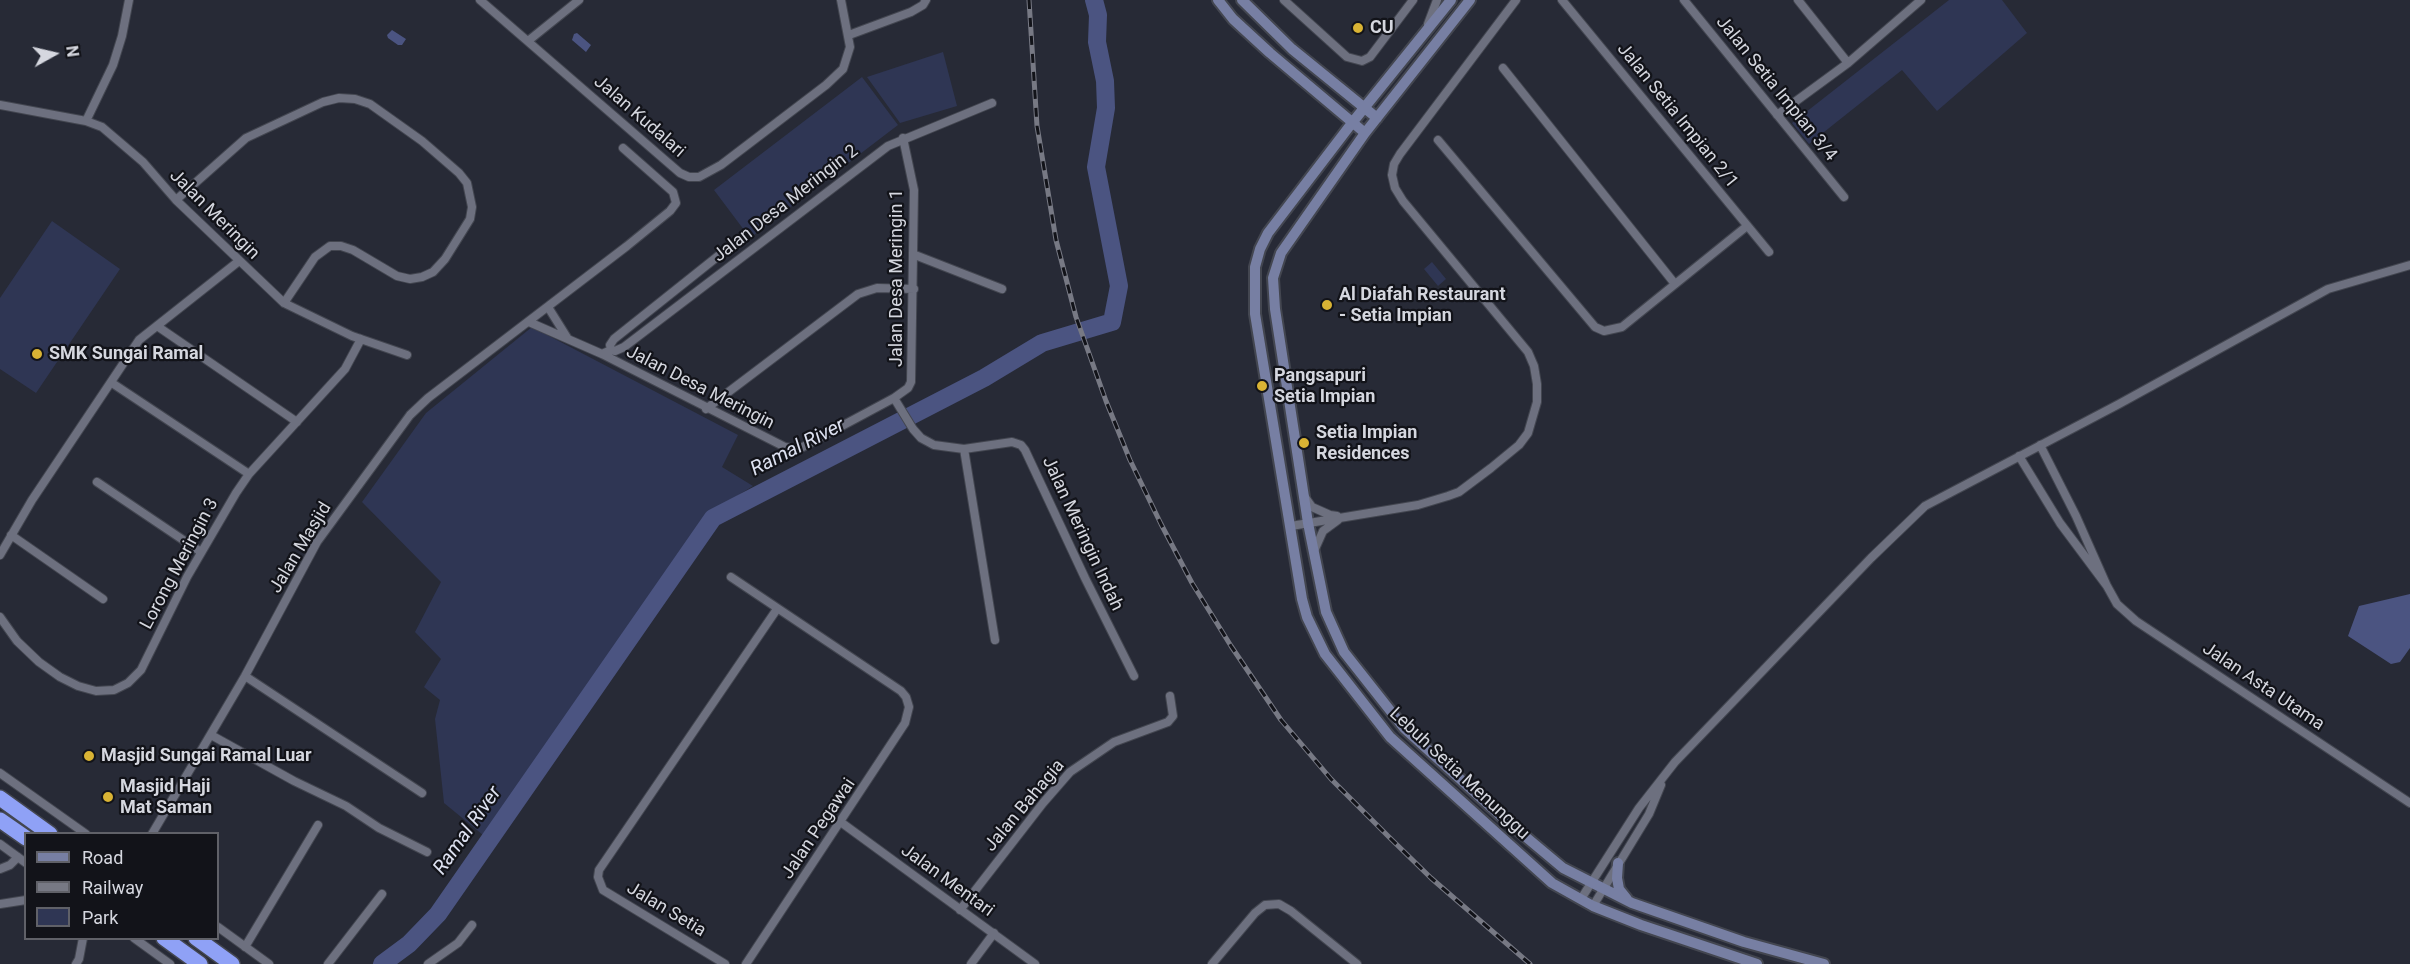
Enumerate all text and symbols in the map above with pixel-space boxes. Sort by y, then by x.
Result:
street label: Jalan Setia Impian 3/4 [1711,12,1841,166]
place label: CU [1370,17,1394,39]
marker: CU [1351,21,1365,35]
north arrow [24,24,84,84]
street label: Jalan Setia Impian 2/1 [1612,39,1742,193]
text: N [62,45,83,58]
street label: Jalan Kudalari [589,71,689,163]
street label: Jalan Desa Meringin 2 [709,141,863,267]
street label: Jalan Meringin [165,166,263,264]
street label: Jalan Desa Meringin 1 [886,189,908,367]
place label: Al Diafah Restaurant - Setia Impian [1339,284,1505,326]
marker: Al Diafah Restaurant - Setia Impian [1320,298,1334,312]
street label: Jalan Desa Meringin [622,341,778,435]
place label: SMK Sungai Ramal [49,343,203,365]
marker: SMK Sungai Ramal [30,347,44,361]
place label: Pangsapuri Setia Impian [1274,365,1375,407]
marker: Pangsapuri Setia Impian [1255,379,1269,393]
water label: Ramal River [747,414,849,482]
place label: Setia Impian Residences [1316,422,1417,464]
marker: Setia Impian Residences [1297,436,1311,450]
street label: Jalan Meringin Indah [1037,454,1127,614]
street label: Lorong Meringin 3 [136,495,224,633]
street label: Jalan Masjid [265,499,337,597]
street label: Jalan Asta Utama [2198,638,2328,736]
street label: Lebuh Setia Menunggu [1384,703,1534,845]
place label: Masjid Sungai Ramal Luar [101,745,312,767]
marker: Masjid Sungai Ramal Luar [82,749,96,763]
street label: Jalan Bahagia [980,756,1070,856]
street label: Jalan Pegawai [777,775,861,883]
place label: Masjid Haji Mat Saman [120,776,212,818]
water label: Ramal River [429,782,507,880]
marker: Masjid Haji Mat Saman [101,790,115,804]
legend [24,832,219,940]
street label: Jalan Mentari [896,840,998,922]
text: Road [82,847,123,868]
text: Railway [82,877,143,898]
street label: Jalan Setia [622,878,710,942]
text: Park [82,907,118,928]

